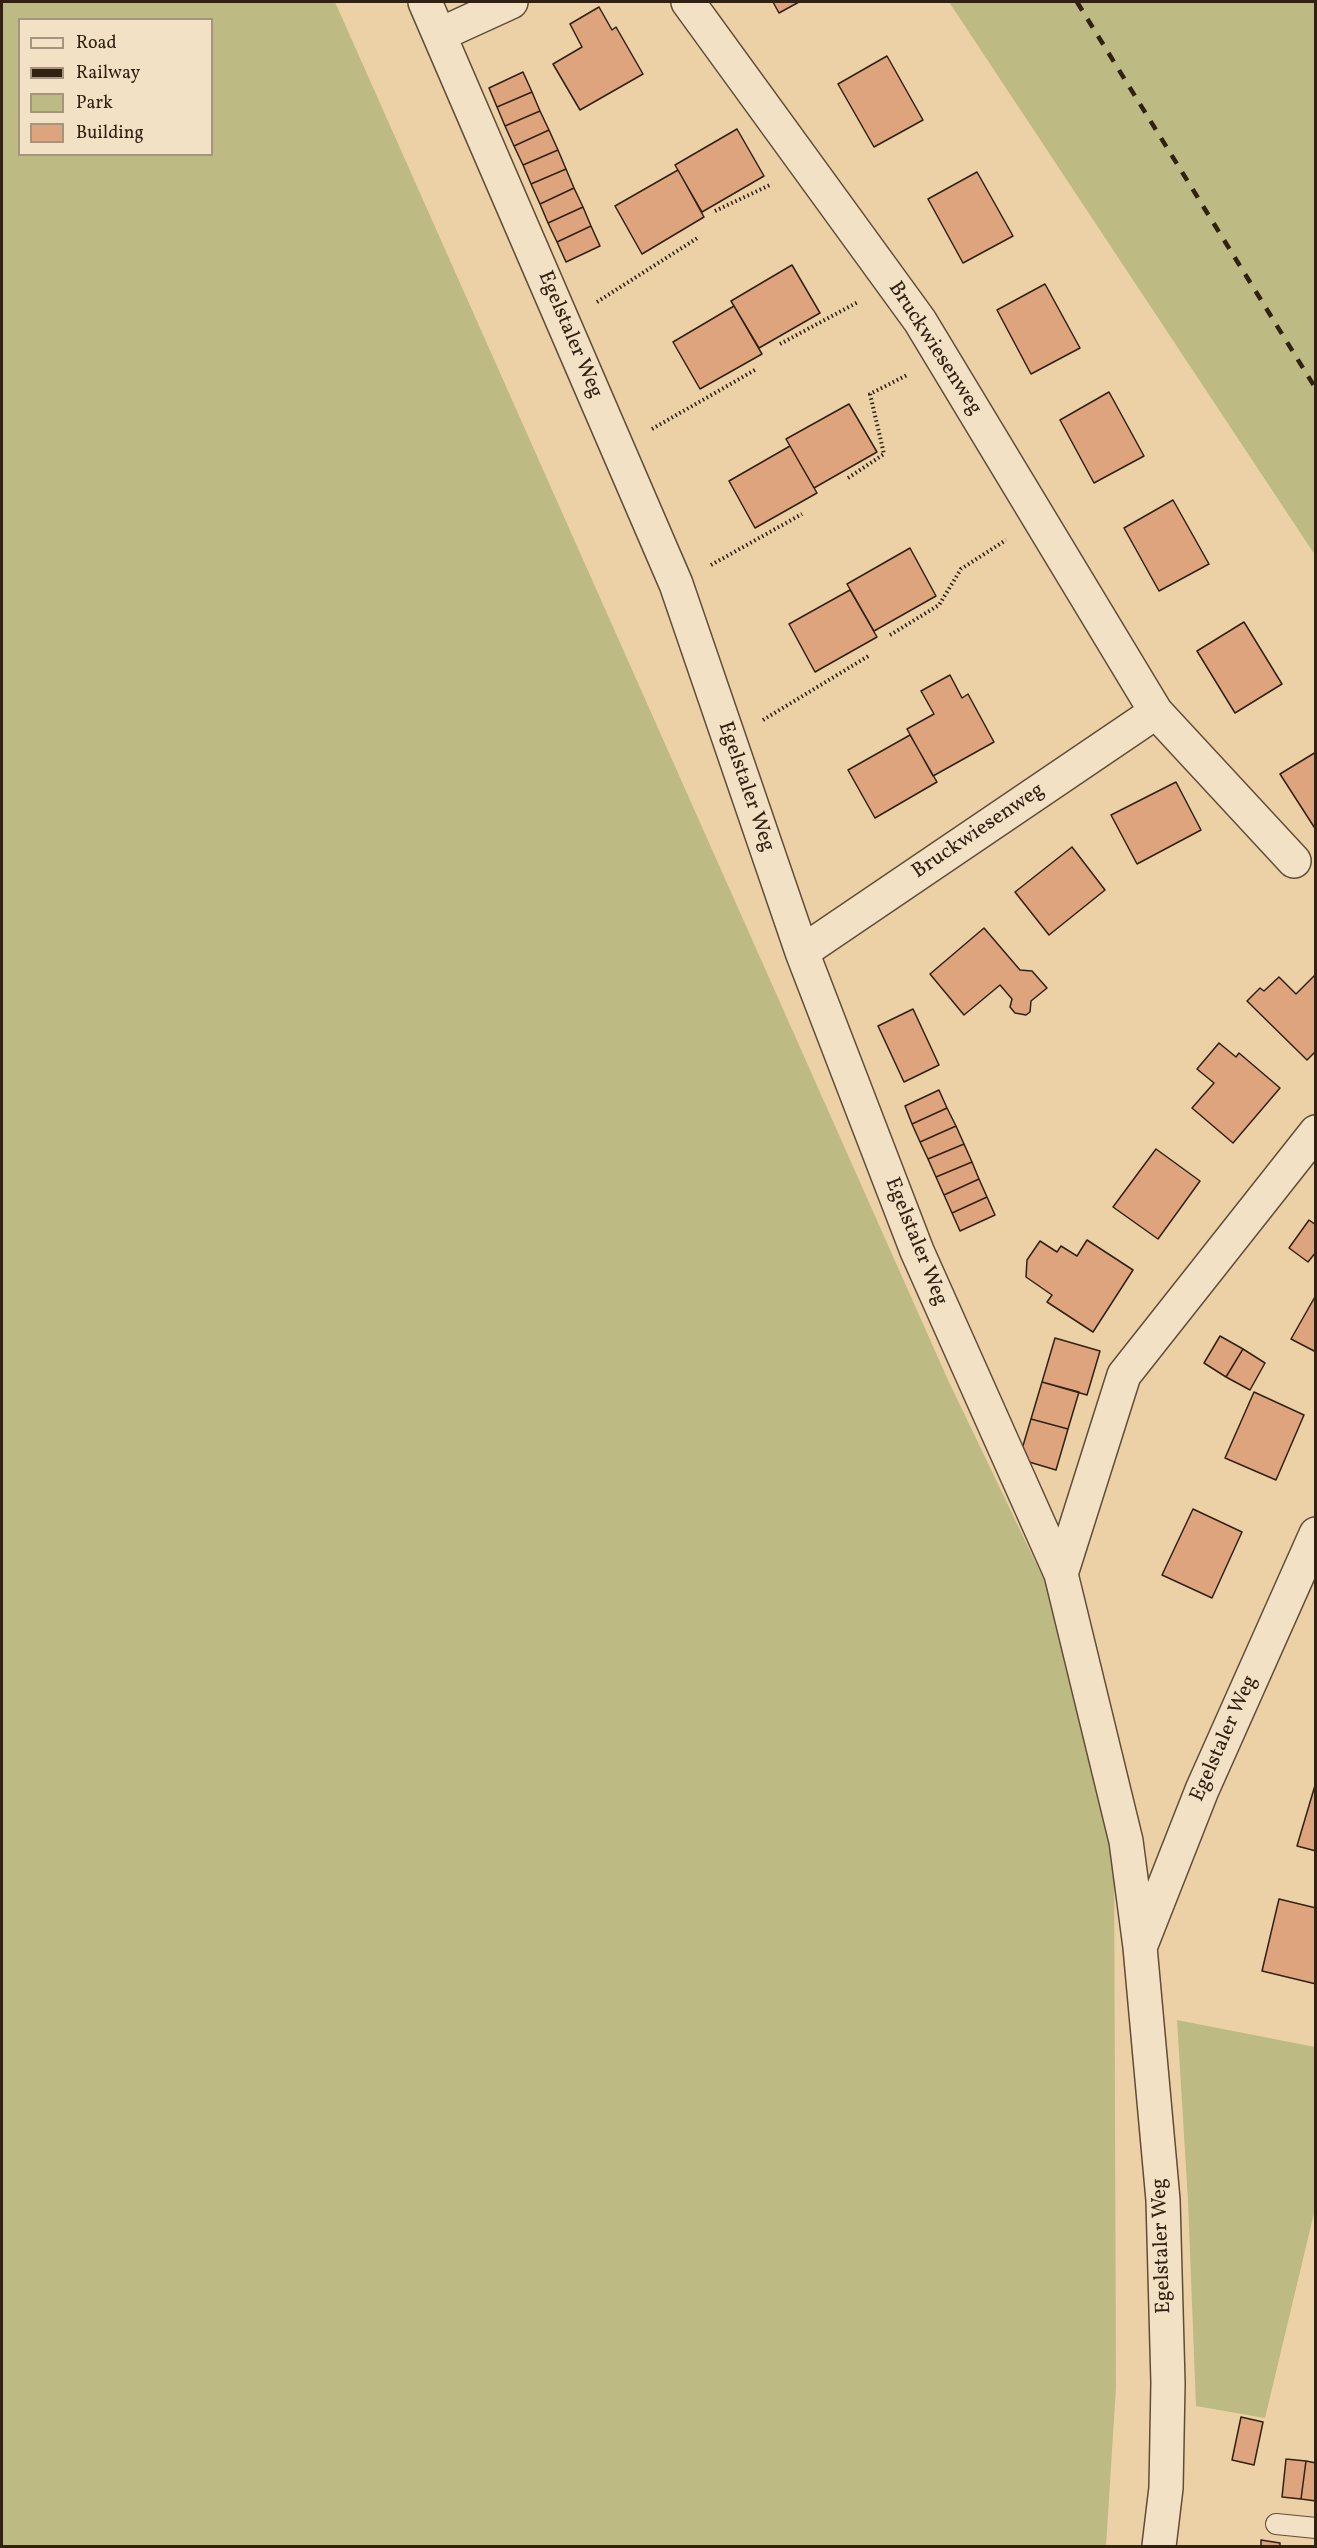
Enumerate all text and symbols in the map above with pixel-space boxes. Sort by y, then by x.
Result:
legend [18,18,213,156]
text: Road [76,31,117,56]
text: Railway [76,61,140,86]
text: Park [76,91,113,116]
text: Building [76,121,144,146]
street label: Egelstaler Weg [531,268,607,402]
street label: Bruckwiesenweg [882,278,986,420]
street label: Egelstaler Weg [711,719,779,855]
street label: Bruckwiesenweg [908,779,1050,885]
street label: Egelstaler Weg [878,1174,952,1310]
street label: Egelstaler Weg [1186,1672,1264,1806]
street label: Egelstaler Weg [1148,2178,1178,2314]

